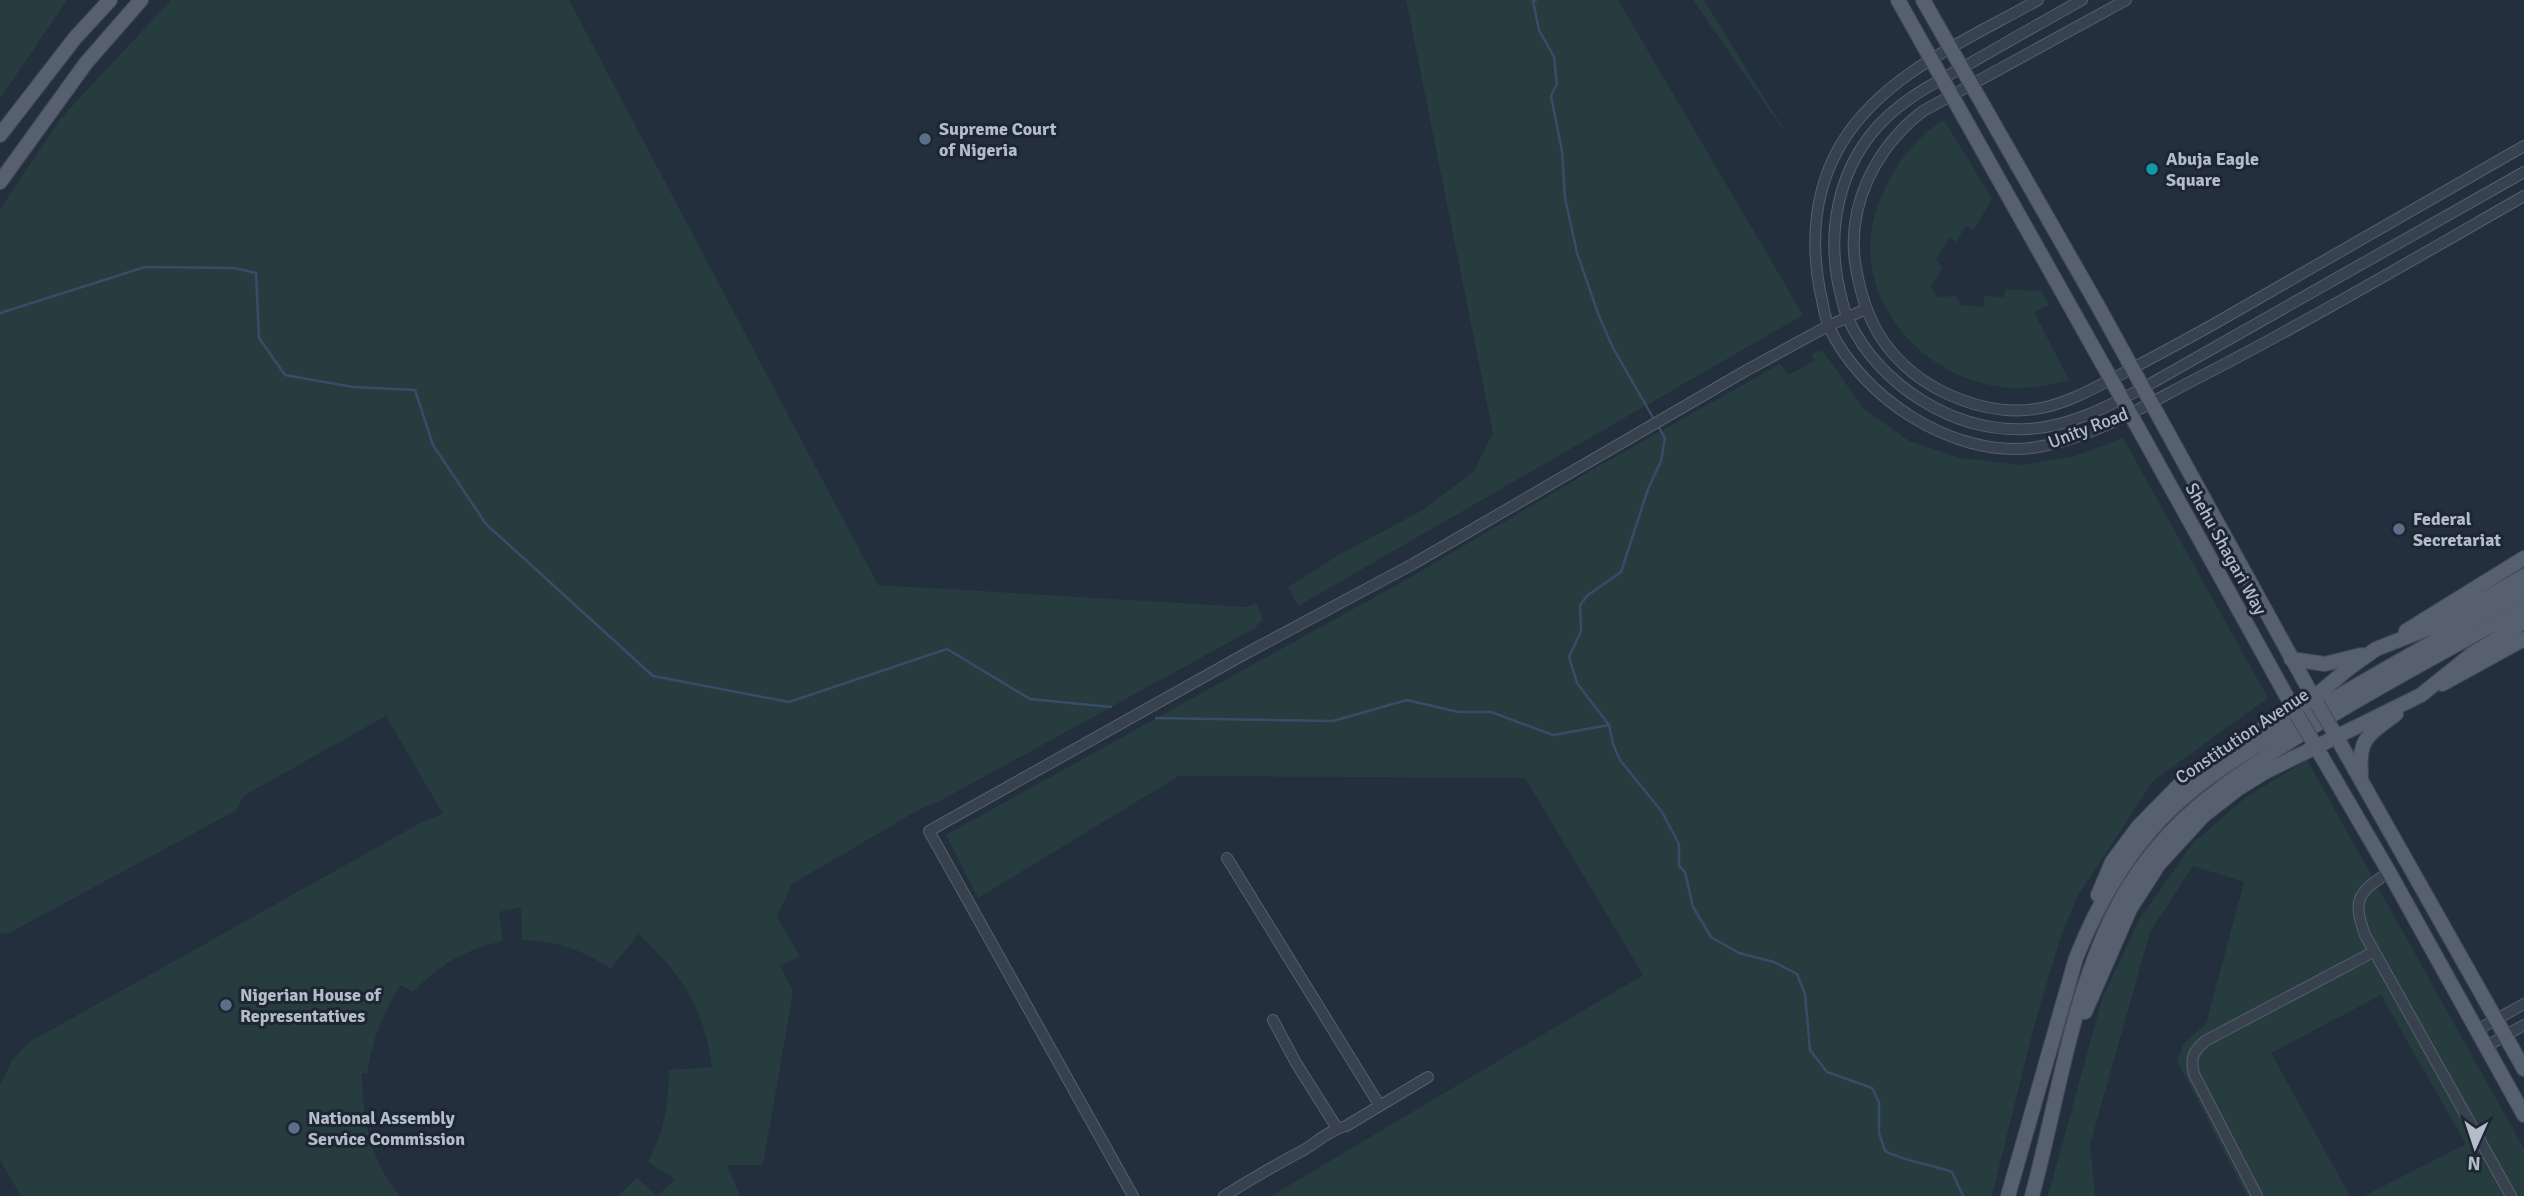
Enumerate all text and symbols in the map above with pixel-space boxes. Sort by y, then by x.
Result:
place label: Supreme Court of Nigeria [939,118,1057,161]
marker: Supreme Court of Nigeria [917,131,933,147]
place label: Abuja Eagle Square [2166,148,2259,191]
marker: Abuja Eagle Square [2144,161,2160,177]
street label: Unity Road [2045,403,2131,453]
street label: Shehu Shagari Way [2181,479,2272,619]
place label: Federal Secretariat [2413,508,2501,551]
marker: Federal Secretariat [2391,521,2407,537]
street label: Constitution Avenue [2171,683,2313,789]
place label: Nigerian House of Representatives [240,984,382,1027]
marker: Nigerian House of Representatives [218,997,234,1013]
place label: National Assembly Service Commission [308,1107,465,1150]
north arrow [2440,1112,2510,1182]
marker: National Assembly Service Commission [286,1120,302,1136]
text: N [2467,1151,2481,1175]

